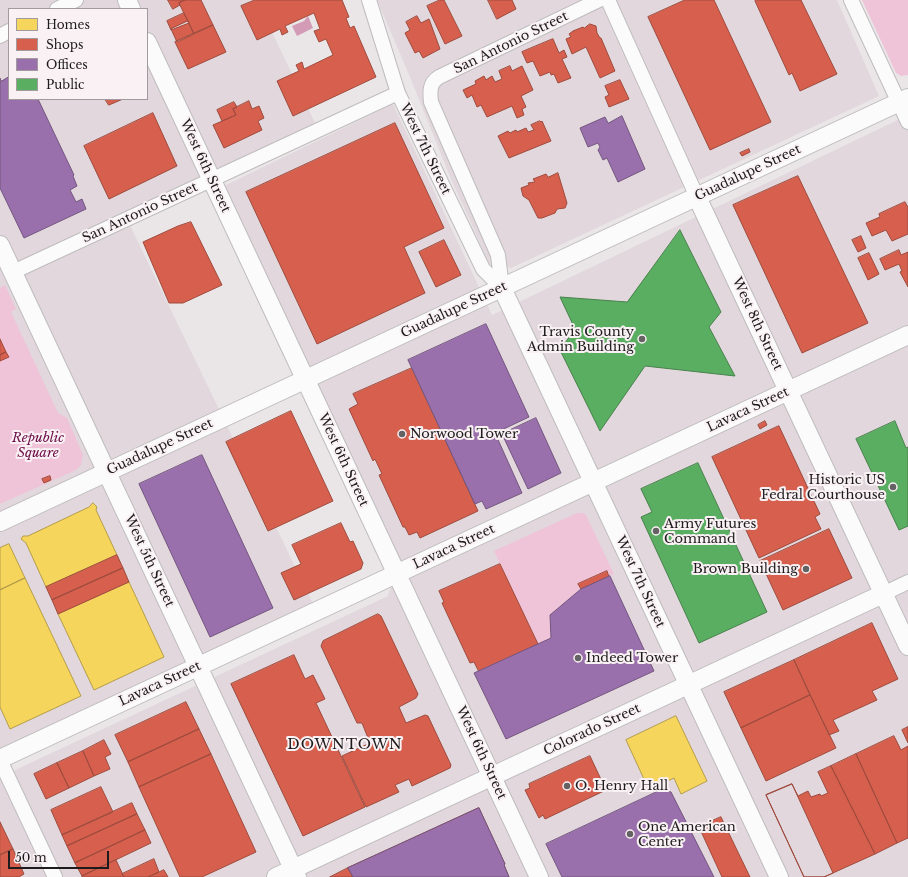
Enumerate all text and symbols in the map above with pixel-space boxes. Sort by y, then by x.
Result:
legend [8,8,148,100]
street label: San Antonio Street [451,9,571,77]
text: Homes [46,17,90,32]
text: Shops [46,37,83,52]
text: Offices [46,57,88,72]
text: Public [46,77,85,92]
street label: West 7th Street [396,101,454,197]
street label: West 6th Street [177,117,233,215]
street label: Guadalupe Street [692,142,804,204]
street label: San Antonio Street [80,179,200,247]
street label: West 8th Street [729,275,785,373]
street label: Guadalupe Street [398,279,510,341]
place label: Travis County Admin Building [527,324,634,355]
marker: Travis County Admin Building [637,334,647,344]
street label: Lavaca Street [705,384,791,436]
street label: West 6th Street [315,411,371,509]
street label: Guadalupe Street [104,416,216,478]
place label: Norwood Tower [410,426,518,442]
marker: Norwood Tower [397,429,407,439]
park label: Republic Square [12,430,64,461]
place label: Historic US Fedral Courthouse [761,472,885,503]
marker: Historic US Fedral Courthouse [888,482,898,492]
street label: West 5th Street [121,512,177,610]
place label: Army Futures Command [664,516,756,547]
street label: Lavaca Street [411,521,497,573]
marker: Army Futures Command [651,526,661,536]
street label: West 7th Street [612,534,668,630]
place label: Brown Building [693,561,798,577]
marker: Brown Building [801,564,811,574]
place label: Indeed Tower [586,650,678,666]
marker: Indeed Tower [573,653,583,663]
street label: Lavaca Street [117,658,203,710]
street label: Colorado Street [541,701,643,759]
street label: West 6th Street [453,704,509,802]
district label: DOWNTOWN [287,737,403,753]
place label: O. Henry Hall [575,778,668,794]
marker: O. Henry Hall [562,781,572,791]
place label: One American Center [638,819,736,850]
marker: One American Center [625,829,635,839]
scale bar [10,843,111,869]
text: 50 m [15,850,47,865]

